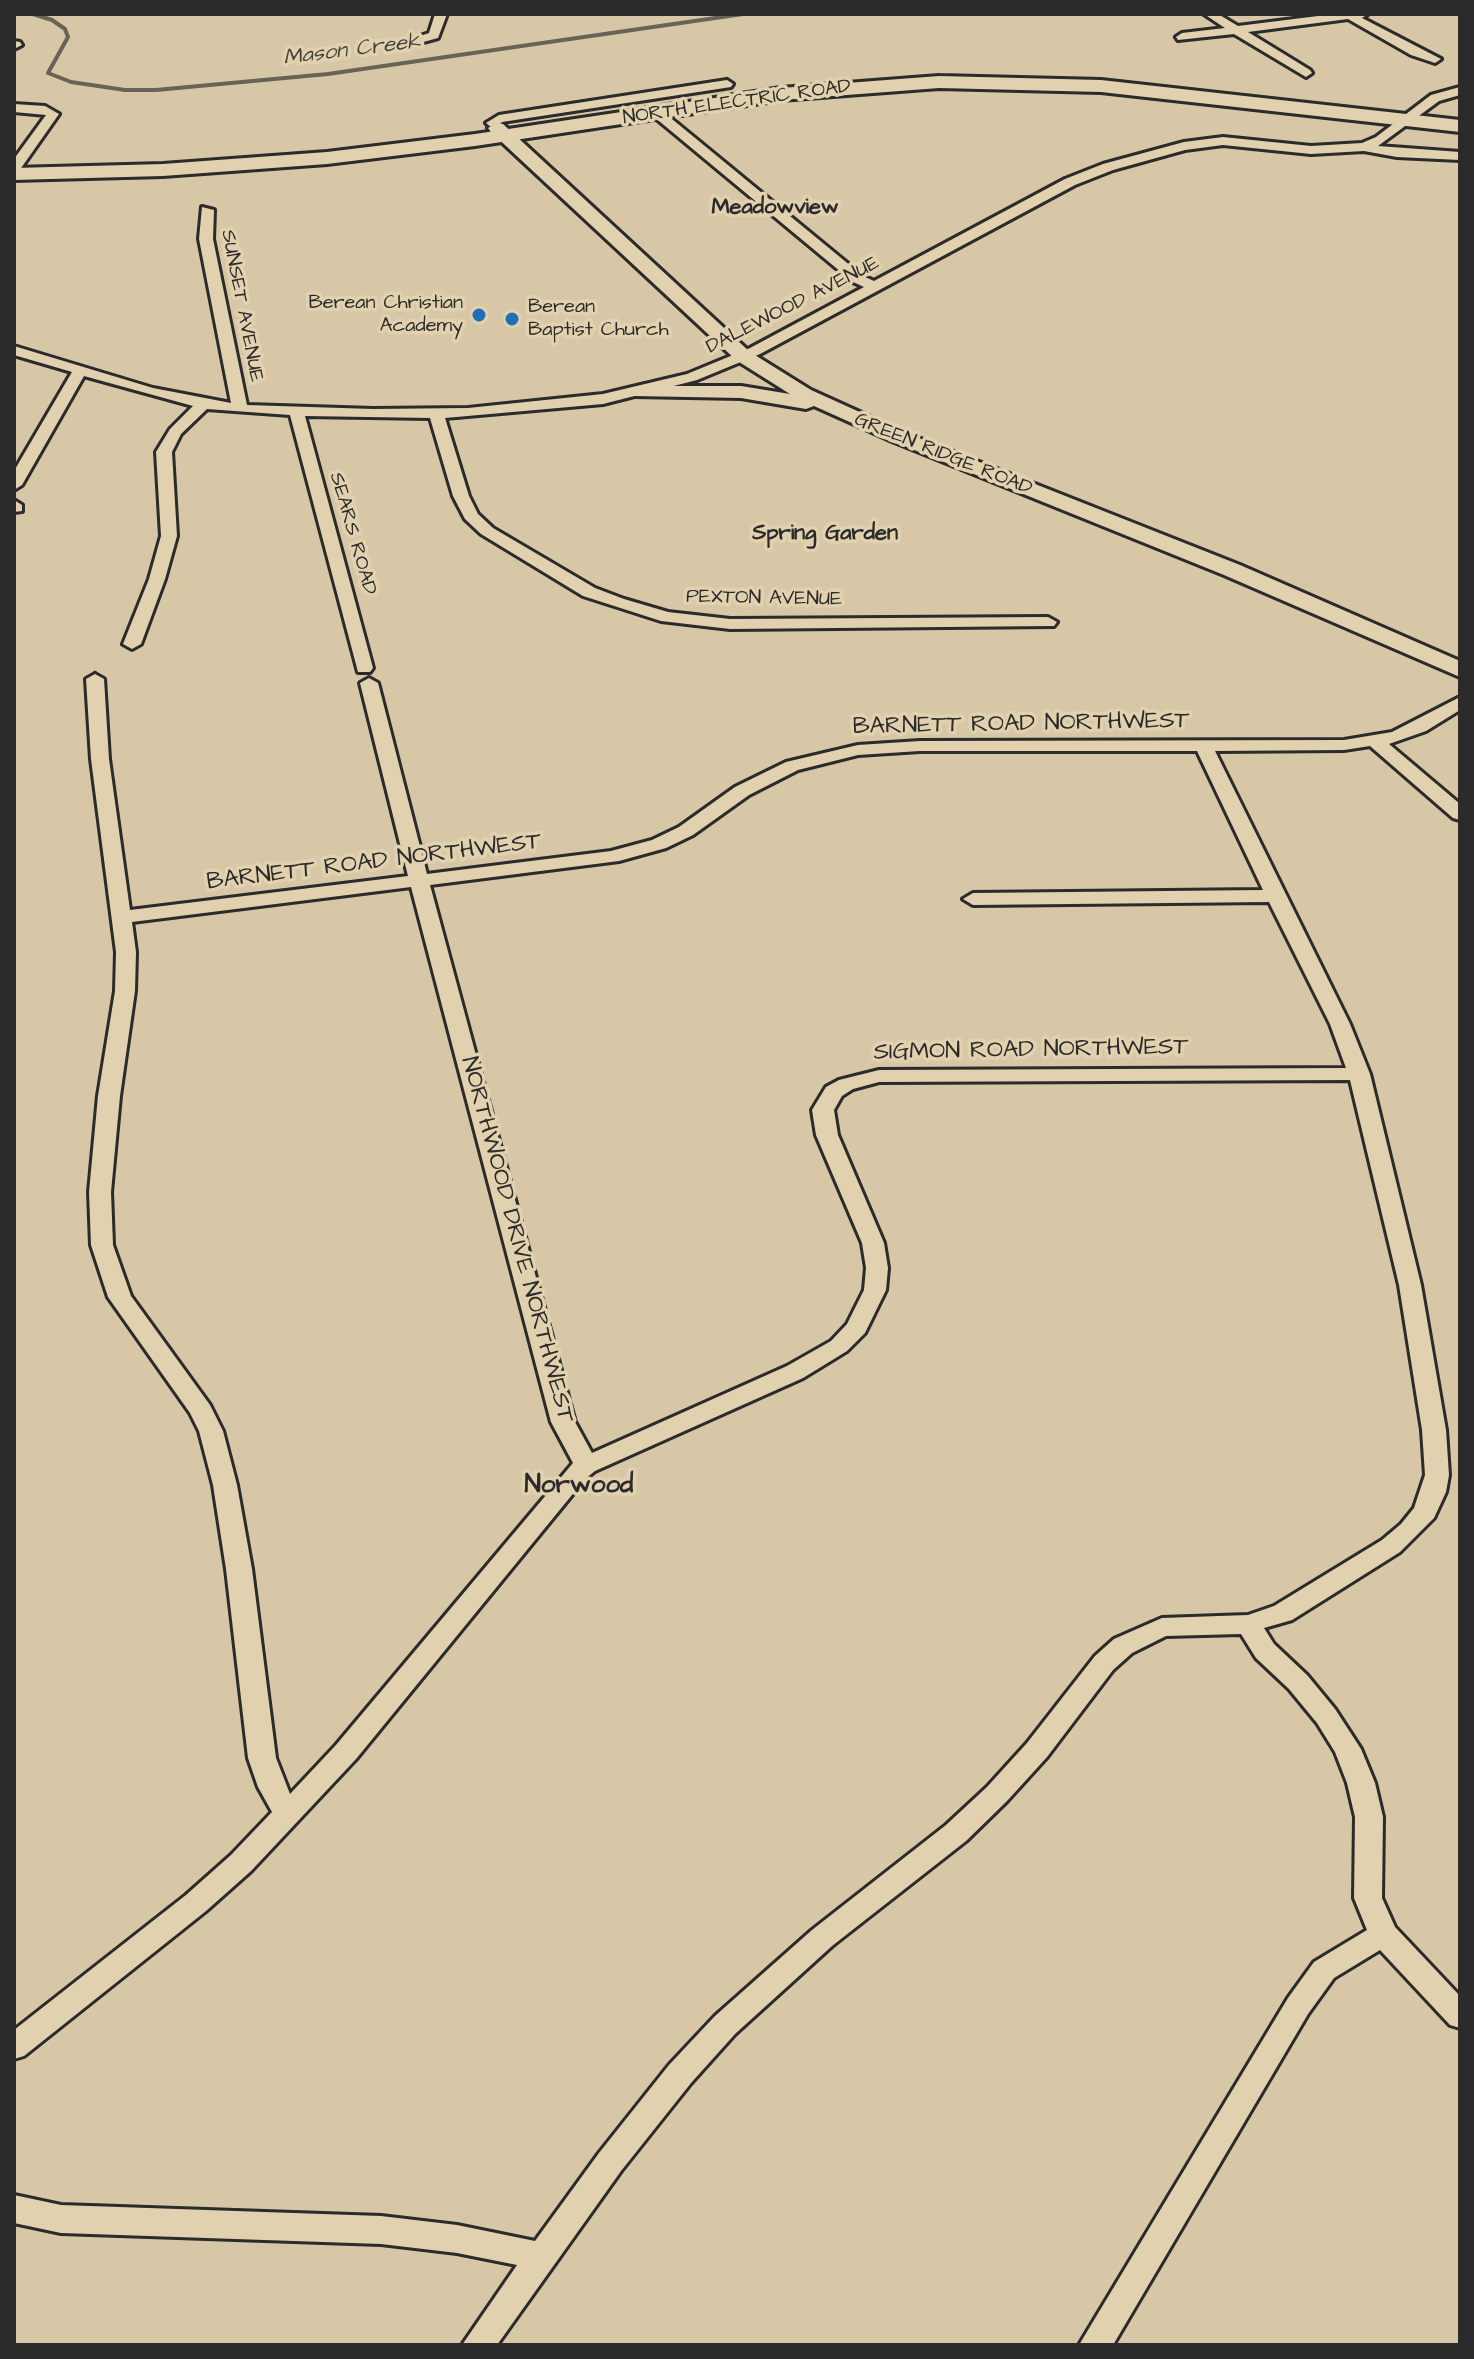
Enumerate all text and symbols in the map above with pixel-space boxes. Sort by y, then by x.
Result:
water label: Mason Creek [282,30,422,72]
street label: NORTH ELECTRIC ROAD [622,75,852,131]
district label: Meadowview [711,195,839,221]
street label: SUNSET AVENUE [214,228,268,384]
street label: DALEWOOD AVENUE [703,252,883,360]
place label: Berean Christian Academy [308,292,463,339]
place label: Berean Baptist Church [528,296,669,343]
marker: Berean Christian Academy [470,306,488,324]
marker: Berean Baptist Church [503,310,521,328]
street label: GREEN RIDGE ROAD [851,408,1035,502]
street label: SEARS ROAD [323,470,381,598]
district label: Spring Garden [752,521,898,547]
street label: PEXTON AVENUE [686,586,842,612]
street label: BARNETT ROAD NORTHWEST [852,708,1190,742]
street label: BARNETT ROAD NORTHWEST [205,828,543,898]
street label: SIGMON ROAD NORTHWEST [873,1034,1189,1068]
street label: NORTHWOOD DRIVE NORTHWEST [453,1054,579,1426]
district label: Norwood [525,1471,633,1503]

